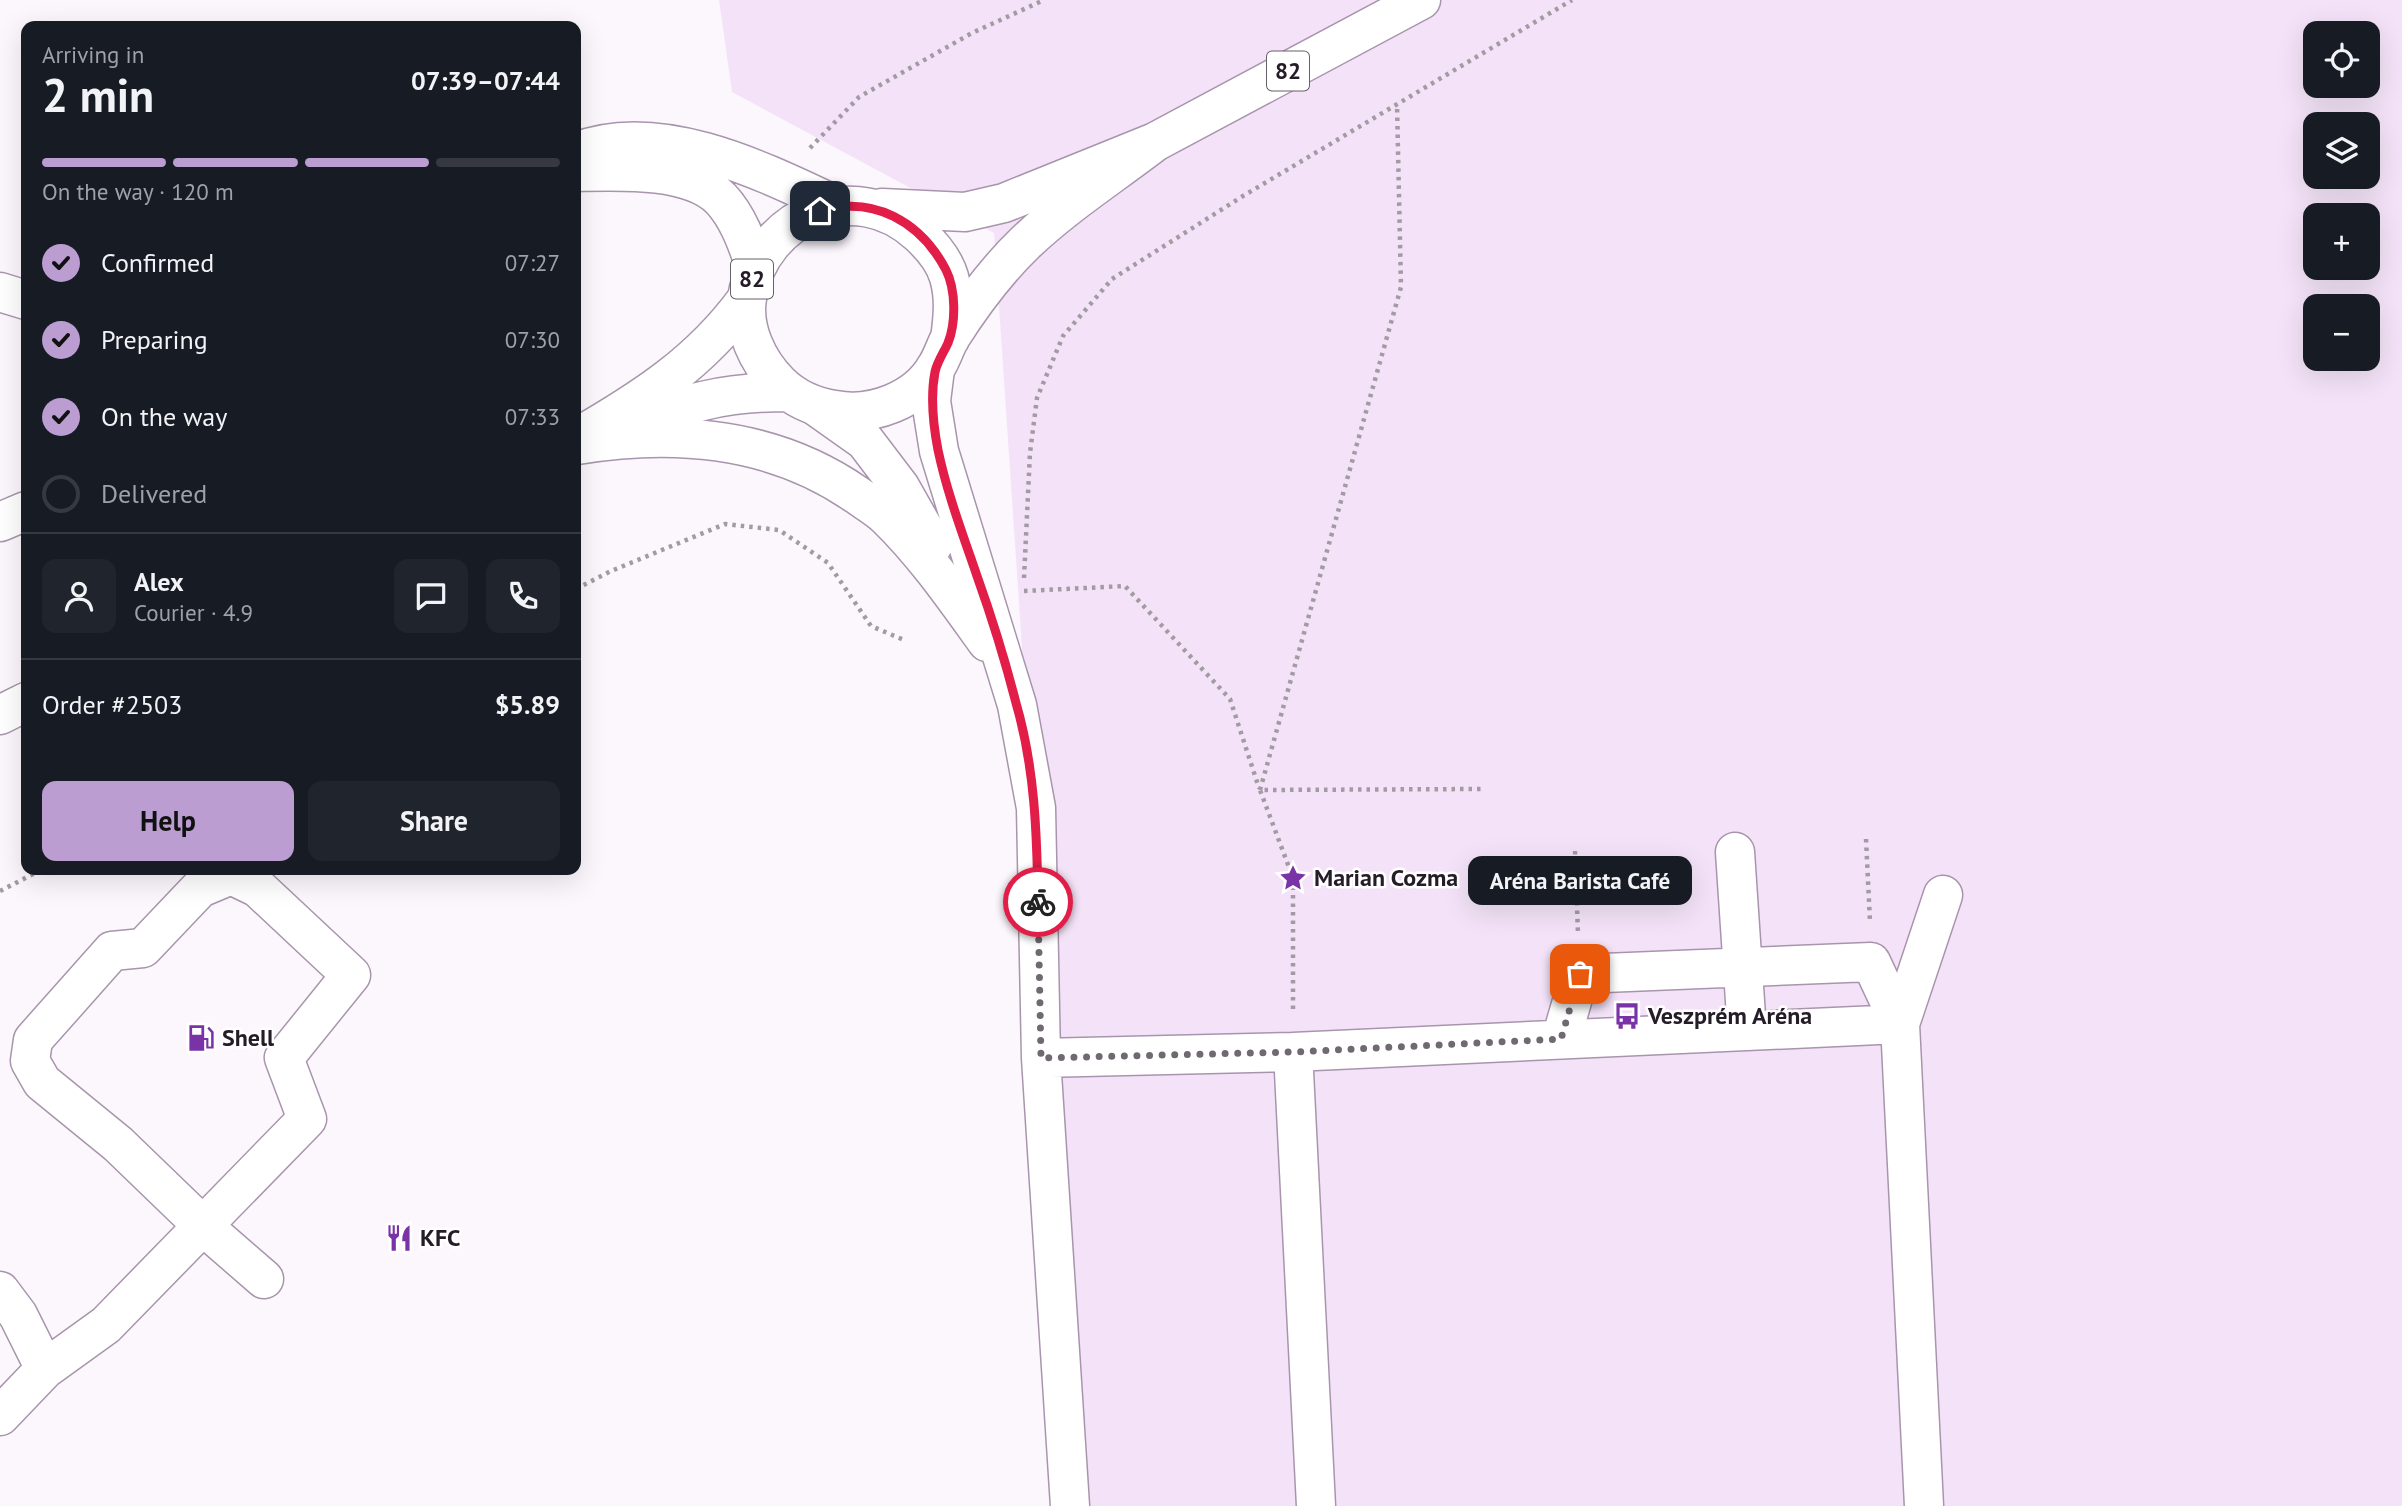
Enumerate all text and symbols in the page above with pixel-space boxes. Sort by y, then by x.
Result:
map controls [2303,21,2380,371]
button: locate [2303,21,2380,98]
text: Arriving in [42,40,144,69]
road number: 82 [1267,52,1309,90]
text: 07:39–07:44 [411,64,560,97]
text: 2 min [42,65,154,125]
button: layers [2303,112,2380,189]
text: On the way · 120 m [42,177,234,206]
pin [790,181,850,241]
icon: home [801,192,839,230]
button: + [2303,203,2380,280]
icon: check [42,244,80,282]
text: Confirmed [101,246,214,279]
text: 07:27 [505,248,560,277]
road number: 82 [731,260,773,298]
button: − [2303,294,2380,371]
icon: check [42,321,80,359]
text: Preparing [101,323,208,356]
text: 07:30 [505,325,560,354]
icon: check [42,398,80,436]
text: On the way [101,400,227,433]
text: 07:33 [505,402,560,431]
text: Delivered [101,477,207,510]
button: person [42,559,116,633]
button: chat [394,559,468,633]
button: phone [486,559,560,633]
text: Alex [134,565,184,598]
text: Courier · 4.9 [134,598,253,627]
text: Order #2503 [42,688,182,721]
text: $5.89 [495,688,560,721]
button: Help [42,781,294,861]
button: Share [308,781,560,861]
callout: Aréna Barista Café [1468,855,1692,904]
place label: Marian Cozma [1314,862,1458,893]
place icon: Marian Cozma [1278,863,1308,893]
text: Aréna Barista Café [1490,866,1670,895]
courier [1003,867,1073,937]
icon: bike [1019,883,1057,921]
pin [1550,944,1610,1004]
icon: bag [1561,955,1599,993]
place label: Veszprém Aréna [1647,1000,1812,1031]
bus stop icon: Veszprém Aréna [1612,1001,1642,1031]
place label: Shell [222,1022,275,1053]
fuel station icon: Shell [186,1023,216,1053]
place label: KFC [420,1222,461,1253]
restaurant icon: KFC [384,1223,414,1253]

